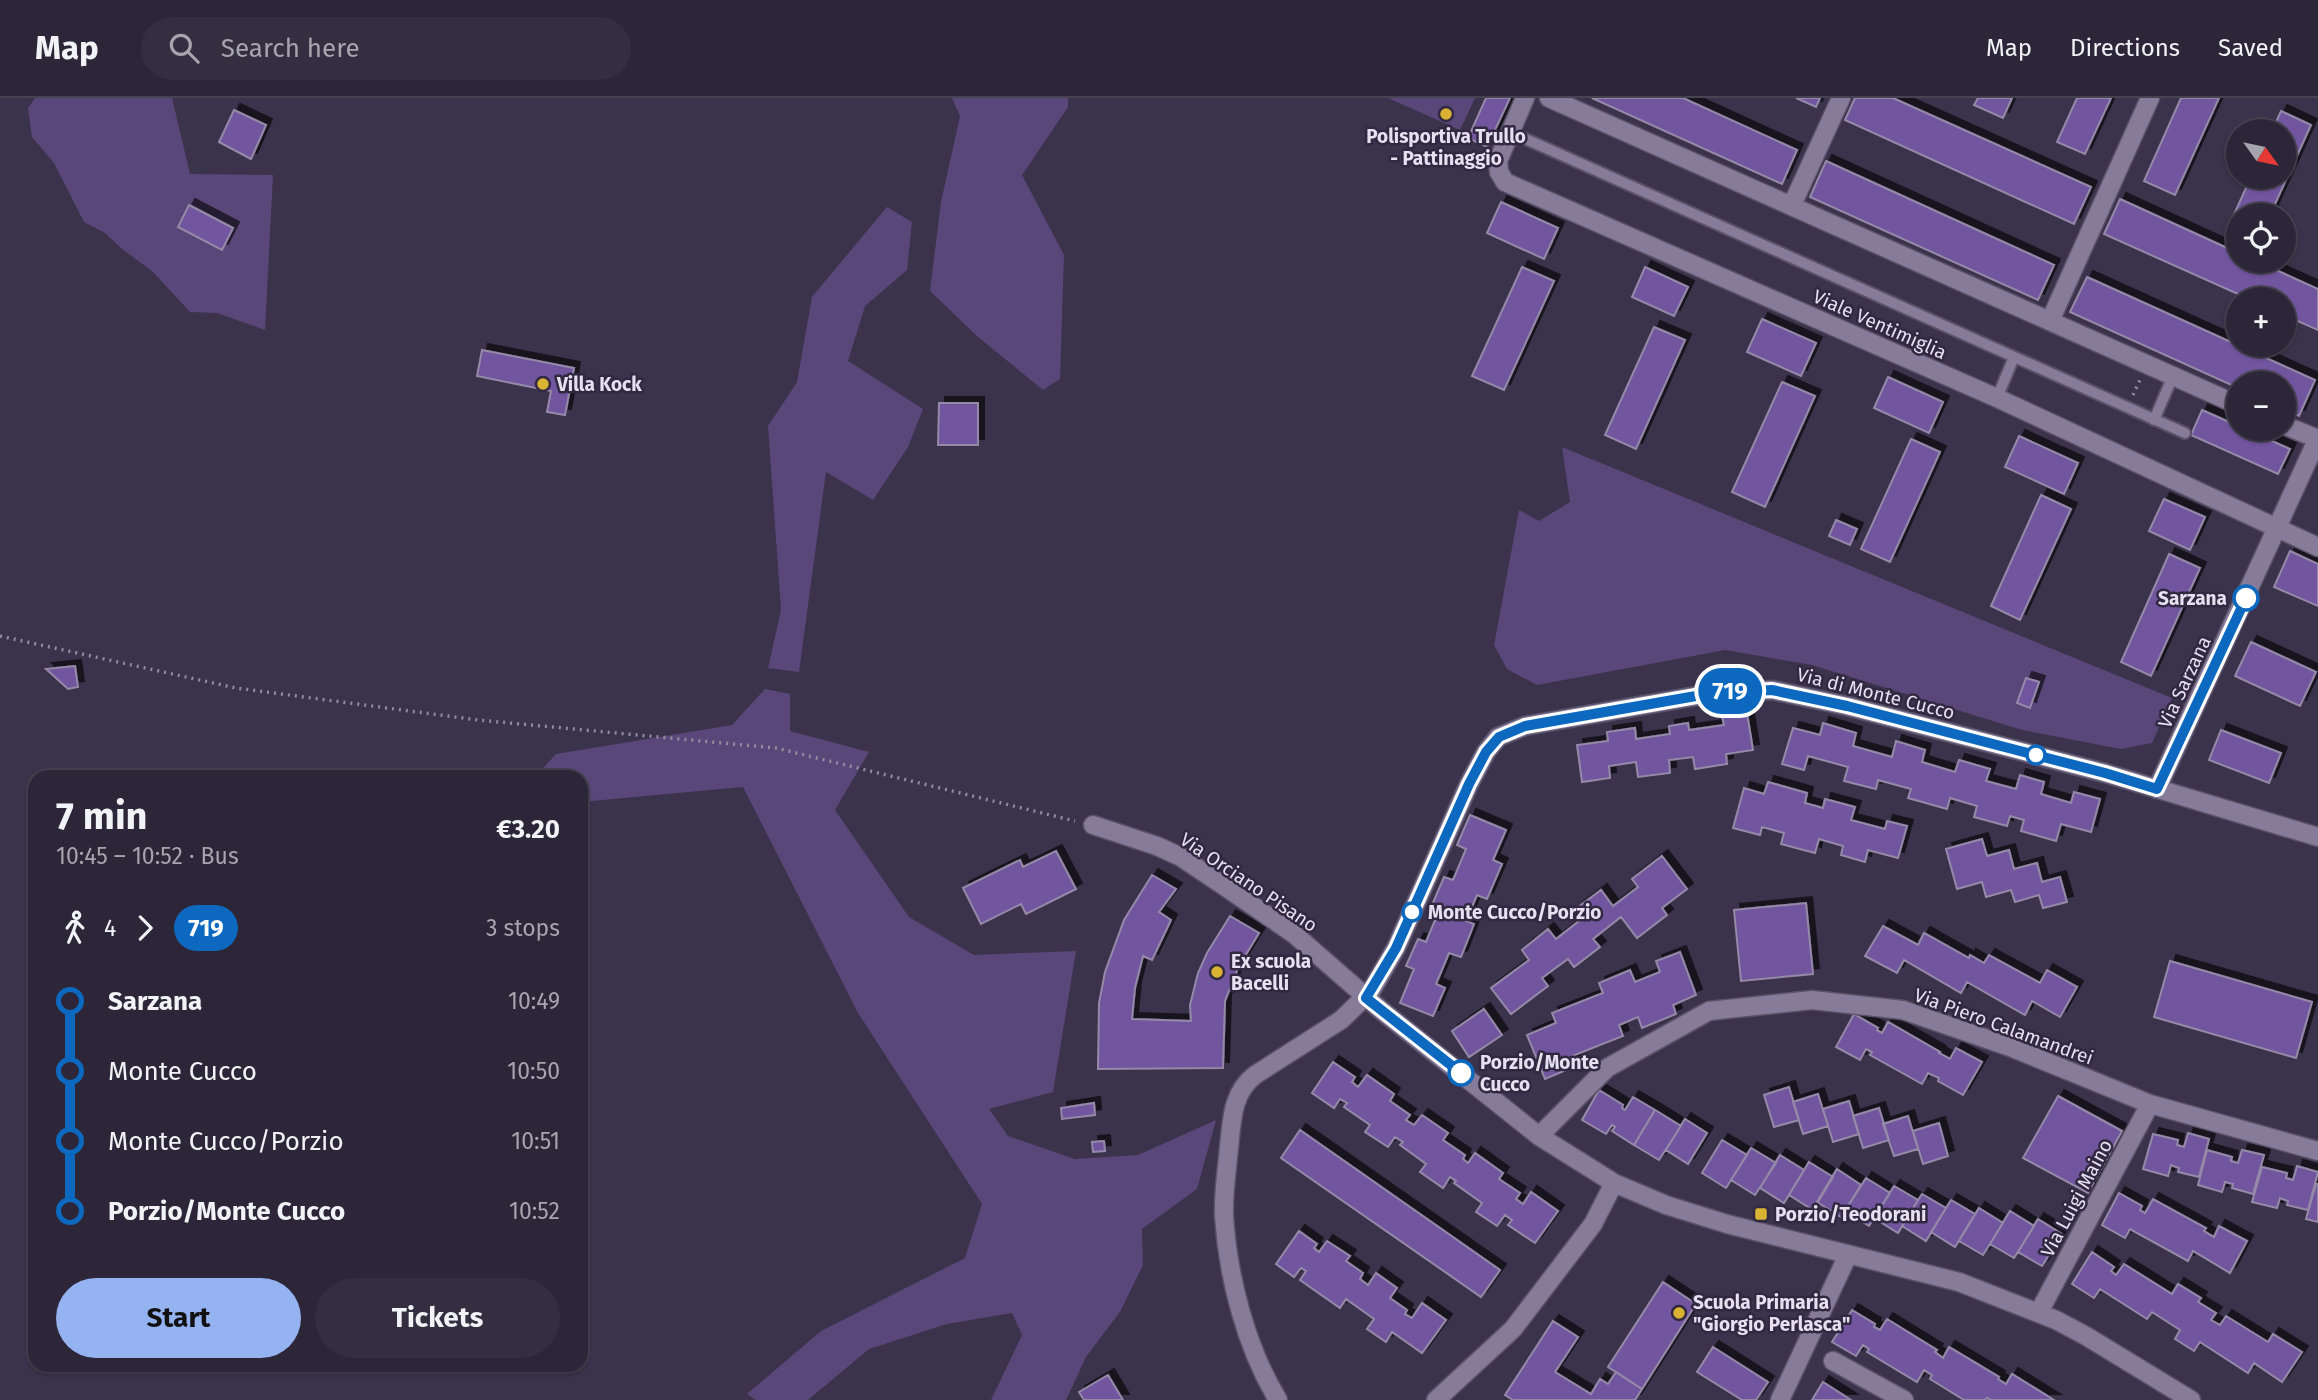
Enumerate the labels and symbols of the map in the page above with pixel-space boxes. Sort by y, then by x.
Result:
marker: Polisportiva Trullo - Pattinaggio [1438,106,1454,122]
north arrow [2226,119,2296,189]
place label: Polisportiva Trullo - Pattinaggio [1366,125,1526,170]
street label: Viale Ventimiglia [1810,285,1950,364]
place label: Villa Kock [556,373,642,396]
marker: Villa Kock [535,376,551,392]
marker: Sarzana [2233,585,2259,611]
place label: Sarzana [2158,587,2227,610]
street label: Via Sarzana [2153,633,2216,732]
street label: Via di Monte Cucco [1795,663,1957,724]
line badge: 719 [1690,668,1770,714]
unlabelled marker [2026,745,2046,765]
street label: Via Orciano Pisano [1176,828,1322,937]
place label: Monte Cucco/Porzio [1428,901,1601,924]
marker: Monte Cucco/Porzio [1402,902,1422,922]
place label: Ex scuola Bacelli [1231,950,1311,995]
marker: Ex scuola Bacelli [1209,964,1225,980]
street label: Via Piero Calamandrei [1911,983,2097,1070]
place label: Porzio/Monte Cucco [1480,1051,1599,1096]
marker: Porzio/Monte Cucco [1448,1060,1474,1086]
street label: Via Luigi Maino [2036,1135,2117,1261]
place label: Porzio/Teodorani [1775,1203,1926,1226]
marker: Porzio/Teodorani [1753,1206,1769,1222]
place label: Scuola Primaria "Giorgio Perlasca" [1693,1291,1850,1336]
marker: Scuola Primaria "Giorgio Perlasca" [1671,1305,1687,1321]

